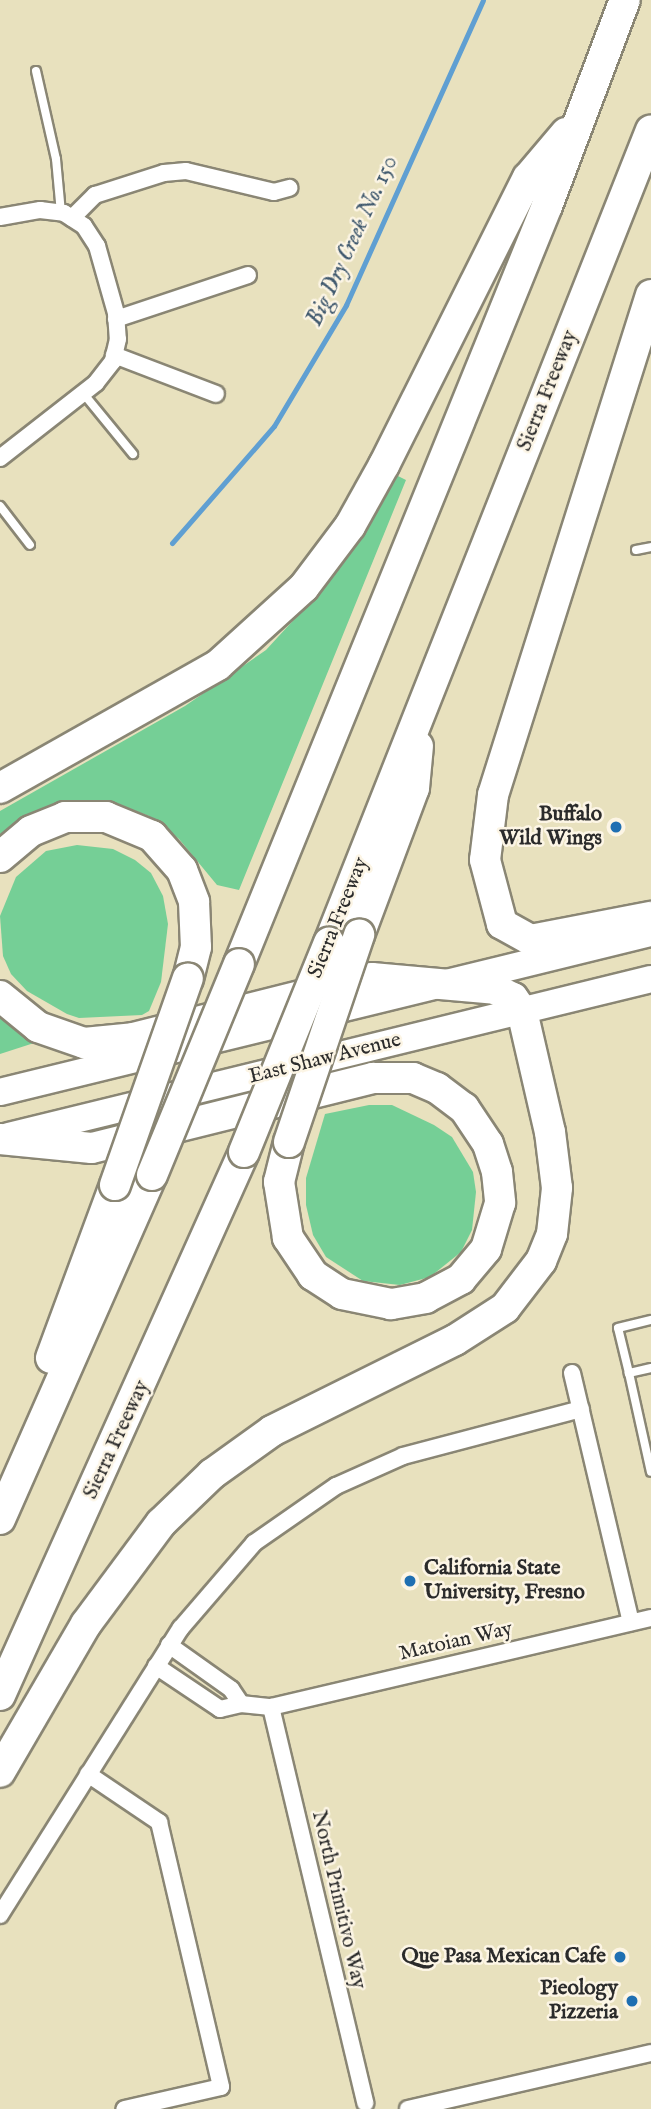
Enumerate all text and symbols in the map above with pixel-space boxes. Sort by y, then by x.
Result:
water label: Big Dry Creek No. 150 [301,151,405,331]
street label: Sierra Freeway [512,327,584,455]
place label: Buffalo Wild Wings [499,802,602,852]
marker: Buffalo Wild Wings [608,819,624,835]
street label: Sierra Freeway [303,854,375,982]
street label: East Shaw Avenue [246,1028,404,1090]
street label: Sierra Freeway [79,1377,155,1503]
place label: California State University, Fresno [424,1556,585,1606]
marker: California State University, Fresno [402,1573,418,1589]
street label: Matoian Way [397,1617,515,1667]
street label: North Primitivo Way [305,1808,371,1992]
place label: Que Pasa Mexican Cafe [401,1944,606,1970]
marker: Que Pasa Mexican Cafe [612,1949,628,1965]
place label: Pieology Pizzeria [540,1976,618,2026]
marker: Pieology Pizzeria [624,1993,640,2009]

